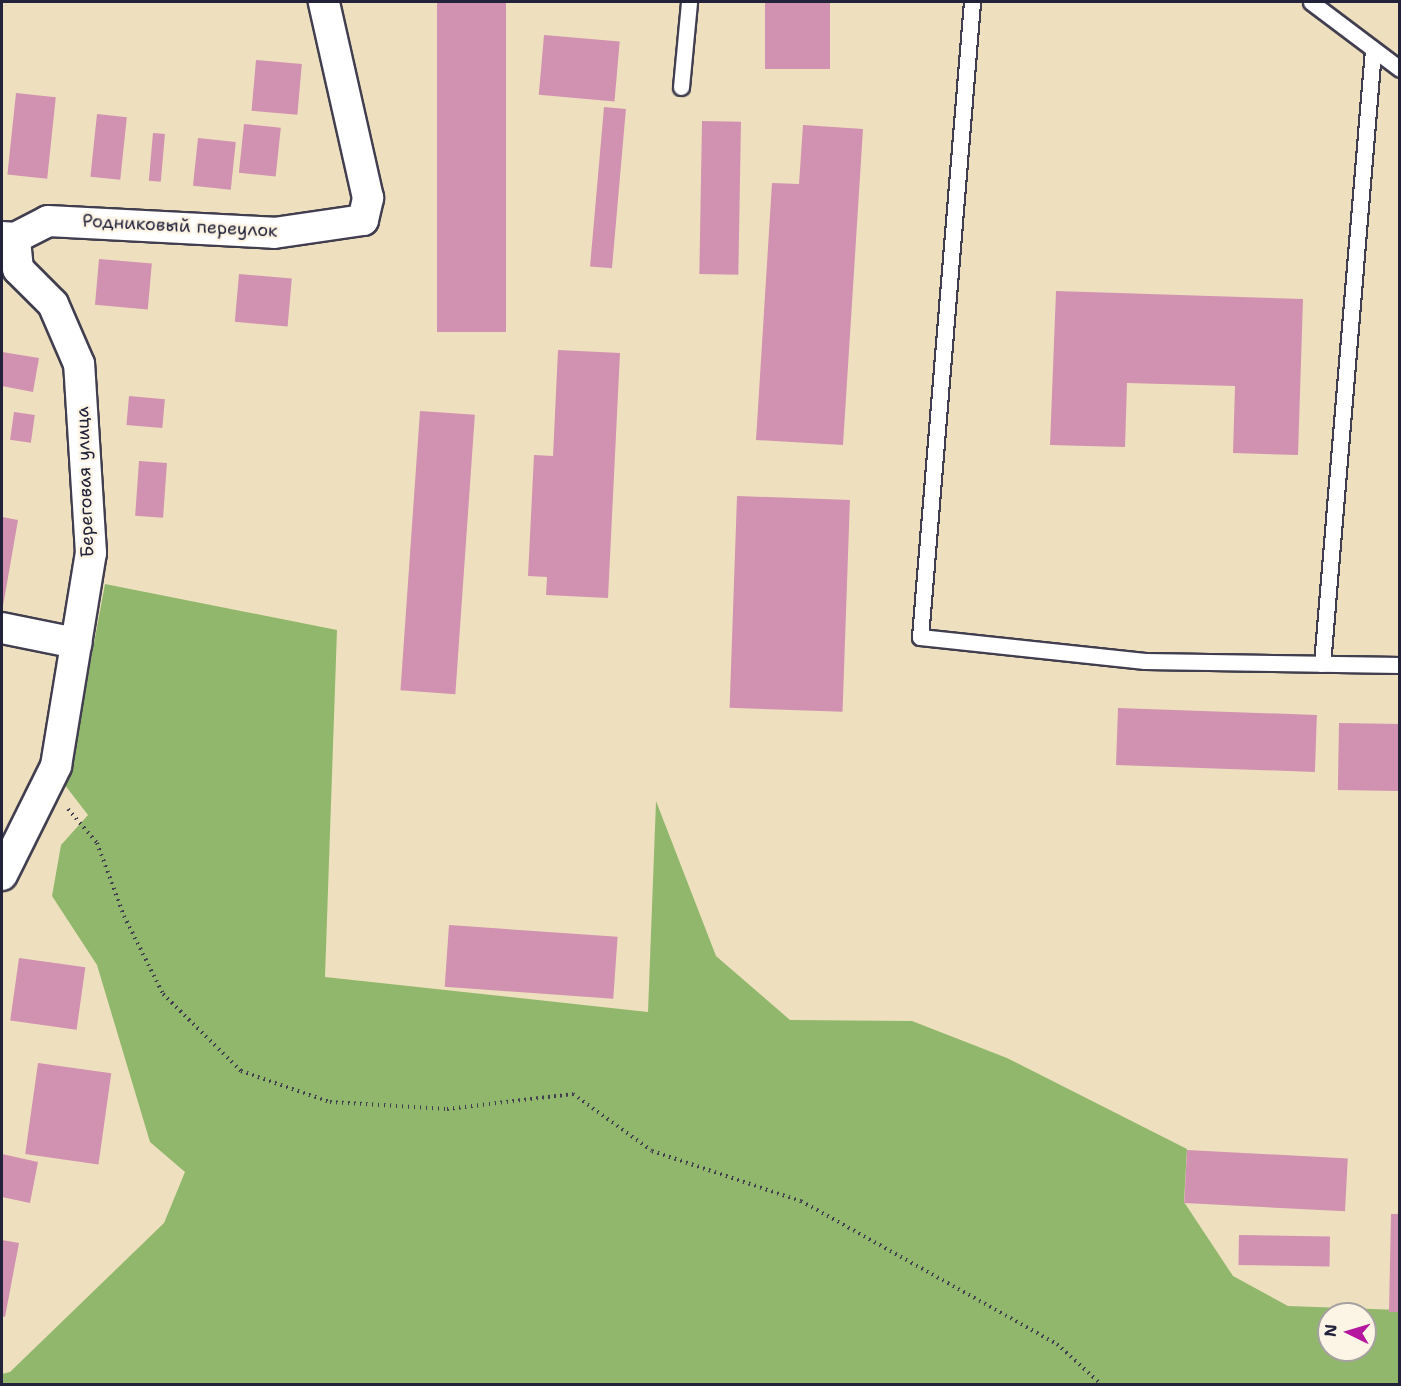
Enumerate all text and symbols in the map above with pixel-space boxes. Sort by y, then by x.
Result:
street label: Родниковый переулок [82,210,278,242]
street label: Береговая улица [72,406,98,558]
north arrow [1317,1302,1377,1362]
text: N [1320,1323,1342,1338]

